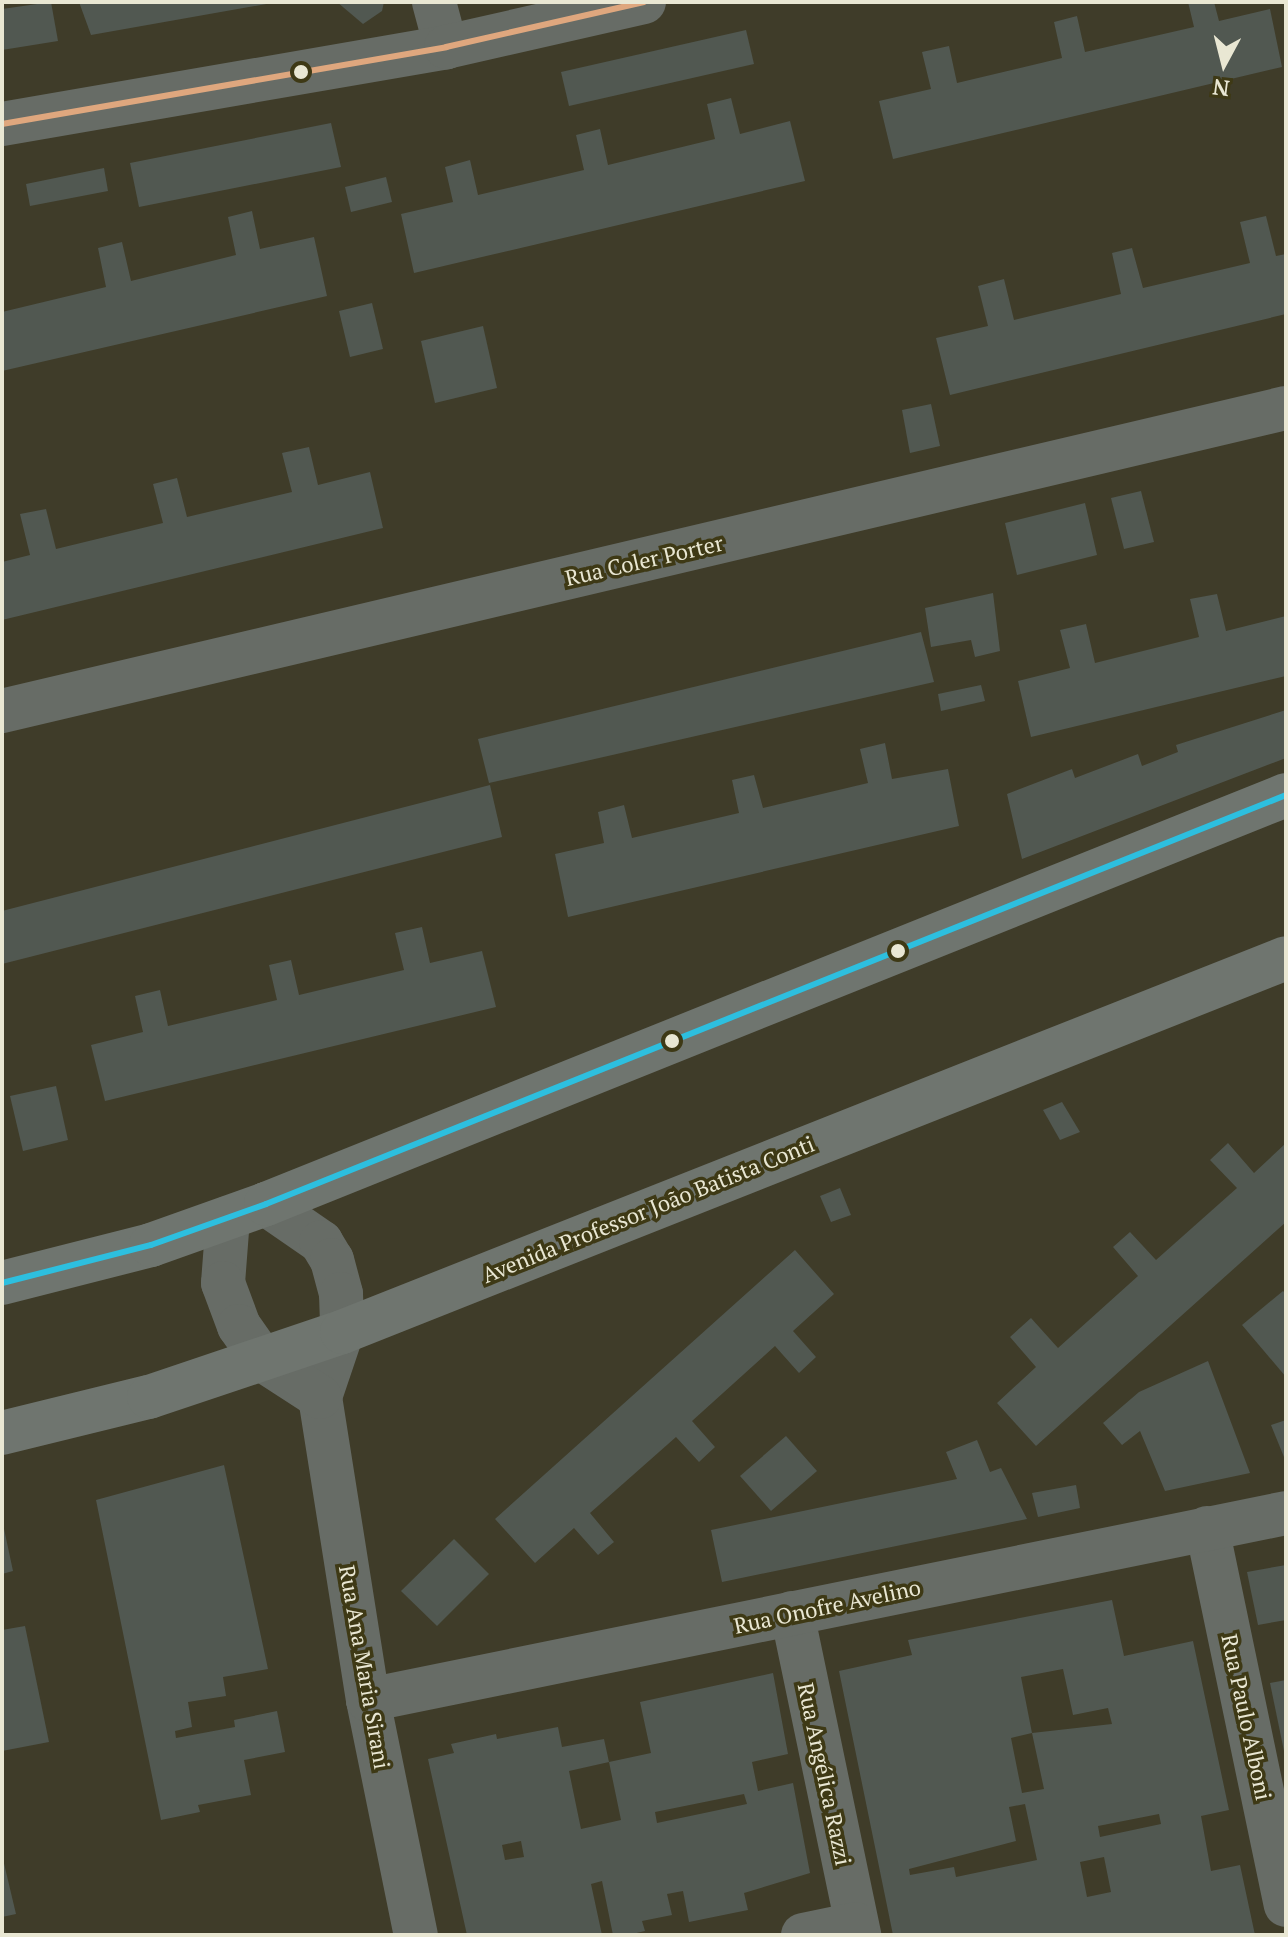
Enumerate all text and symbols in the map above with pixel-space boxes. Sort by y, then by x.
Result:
north arrow [1184,24,1264,104]
unlabelled marker [293,64,309,80]
text: N [1211,73,1231,104]
street label: Rua Coler Porter [563,529,725,591]
unlabelled marker [890,943,906,959]
unlabelled marker [664,1033,680,1049]
street label: Avenida Professor João Batista Conti [478,1130,818,1288]
street label: Rua Ana Maria Sirani [334,1563,396,1771]
street label: Rua Onofre Avelino [731,1573,923,1639]
street label: Rua Paulo Alboni [1216,1631,1278,1803]
street label: Rua Angélica Razzi [793,1680,857,1868]

